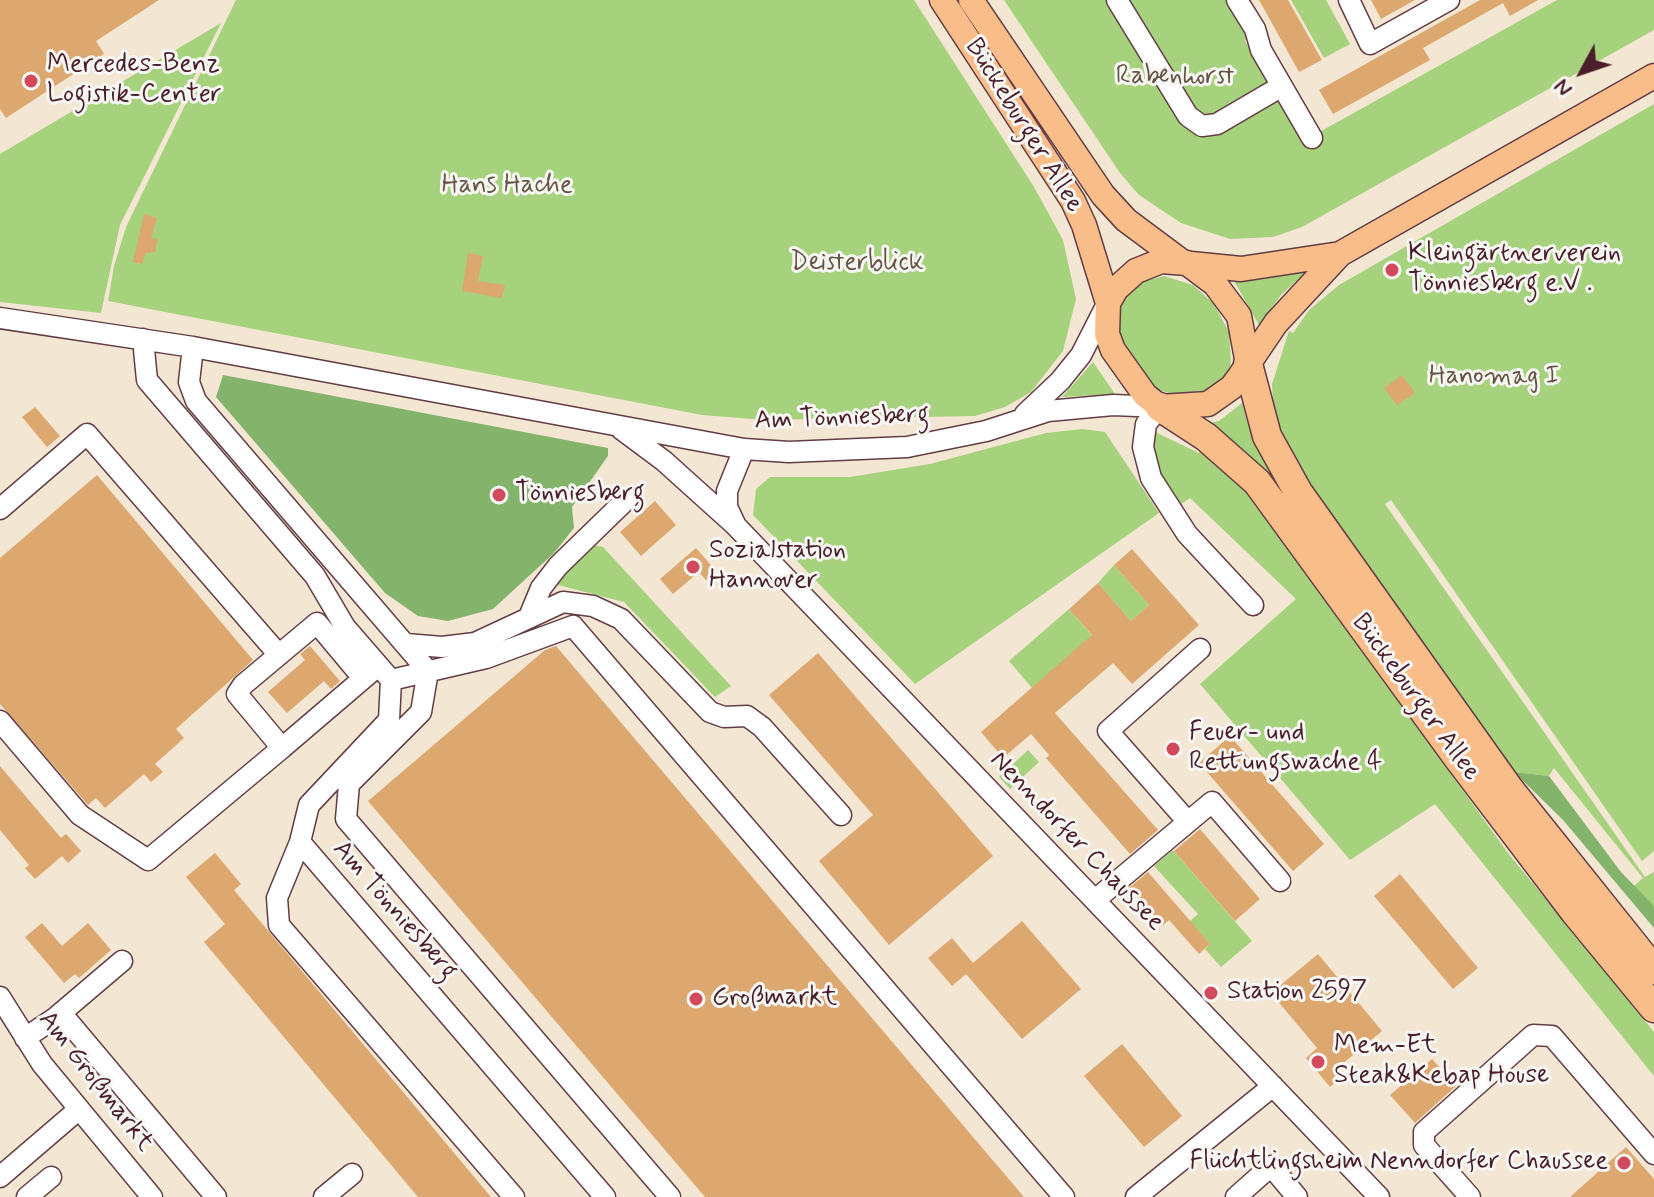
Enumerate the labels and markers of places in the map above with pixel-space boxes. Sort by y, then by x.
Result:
place label: Mercedes-Benz Logistik-Center [47,50,222,112]
marker: Mercedes-Benz Logistik-Center [22,72,40,90]
place label: Kleingärtnerverein Tönniesberg e.V . [1408,239,1621,300]
marker: Kleingärtnerverein Tönniesberg e.V . [1383,261,1401,279]
place label: Tönniesberg [515,479,645,511]
marker: Tönniesberg [490,486,508,504]
place label: Sozialstation Hannover [709,536,846,598]
marker: Sozialstation Hannover [684,558,702,576]
place label: Feuer- und Rettungswache 4 [1189,718,1382,780]
marker: Feuer- und Rettungswache 4 [1164,740,1182,758]
place label: Station 2597 [1227,977,1367,1009]
place label: Großmarkt [712,983,837,1015]
marker: Station 2597 [1202,984,1220,1002]
marker: Großmarkt [687,990,705,1008]
place label: Mem-Et Steak&Kebap House [1334,1031,1549,1092]
marker: Mem-Et Steak&Kebap House [1309,1053,1327,1071]
place label: Flüchtlingsheim Nenndorfer Chaussee [1189,1147,1608,1179]
marker: Flüchtlingsheim Nenndorfer Chaussee [1615,1154,1633,1172]

